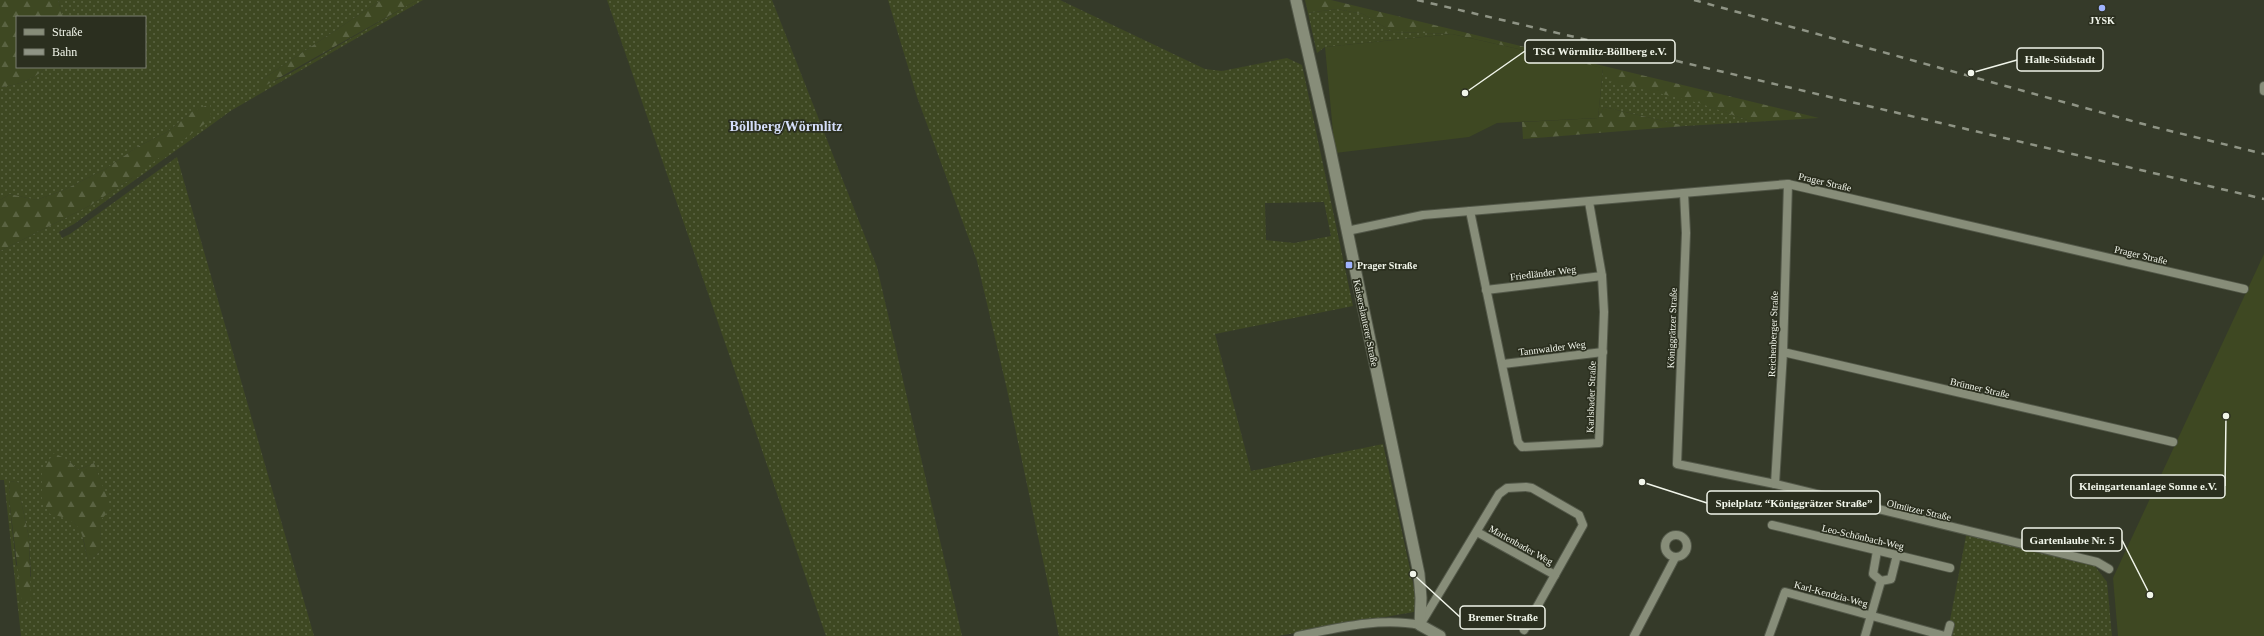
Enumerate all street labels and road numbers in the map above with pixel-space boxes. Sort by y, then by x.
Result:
street label: Prager Straße [1797,171,1853,194]
street label: Prager Straße [2113,244,2169,267]
street label: Friedländer Weg [1509,263,1577,283]
street label: Kaiserslauterer Straße [1351,279,1381,368]
street label: Königgrätzer Straße [1665,287,1679,369]
street label: Reichenberger Straße [1766,290,1780,377]
street label: Tannwalder Weg [1518,338,1586,358]
street label: Karlsbader Straße [1584,360,1598,433]
street label: Brünner Straße [1949,376,2011,400]
street label: Olmützer Straße [1886,497,1953,523]
street label: Leo-Schönbach-Weg [1821,522,1905,552]
street label: Marienbader Weg [1487,523,1555,567]
street label: Karl-Kendzia-Weg [1793,579,1869,609]

